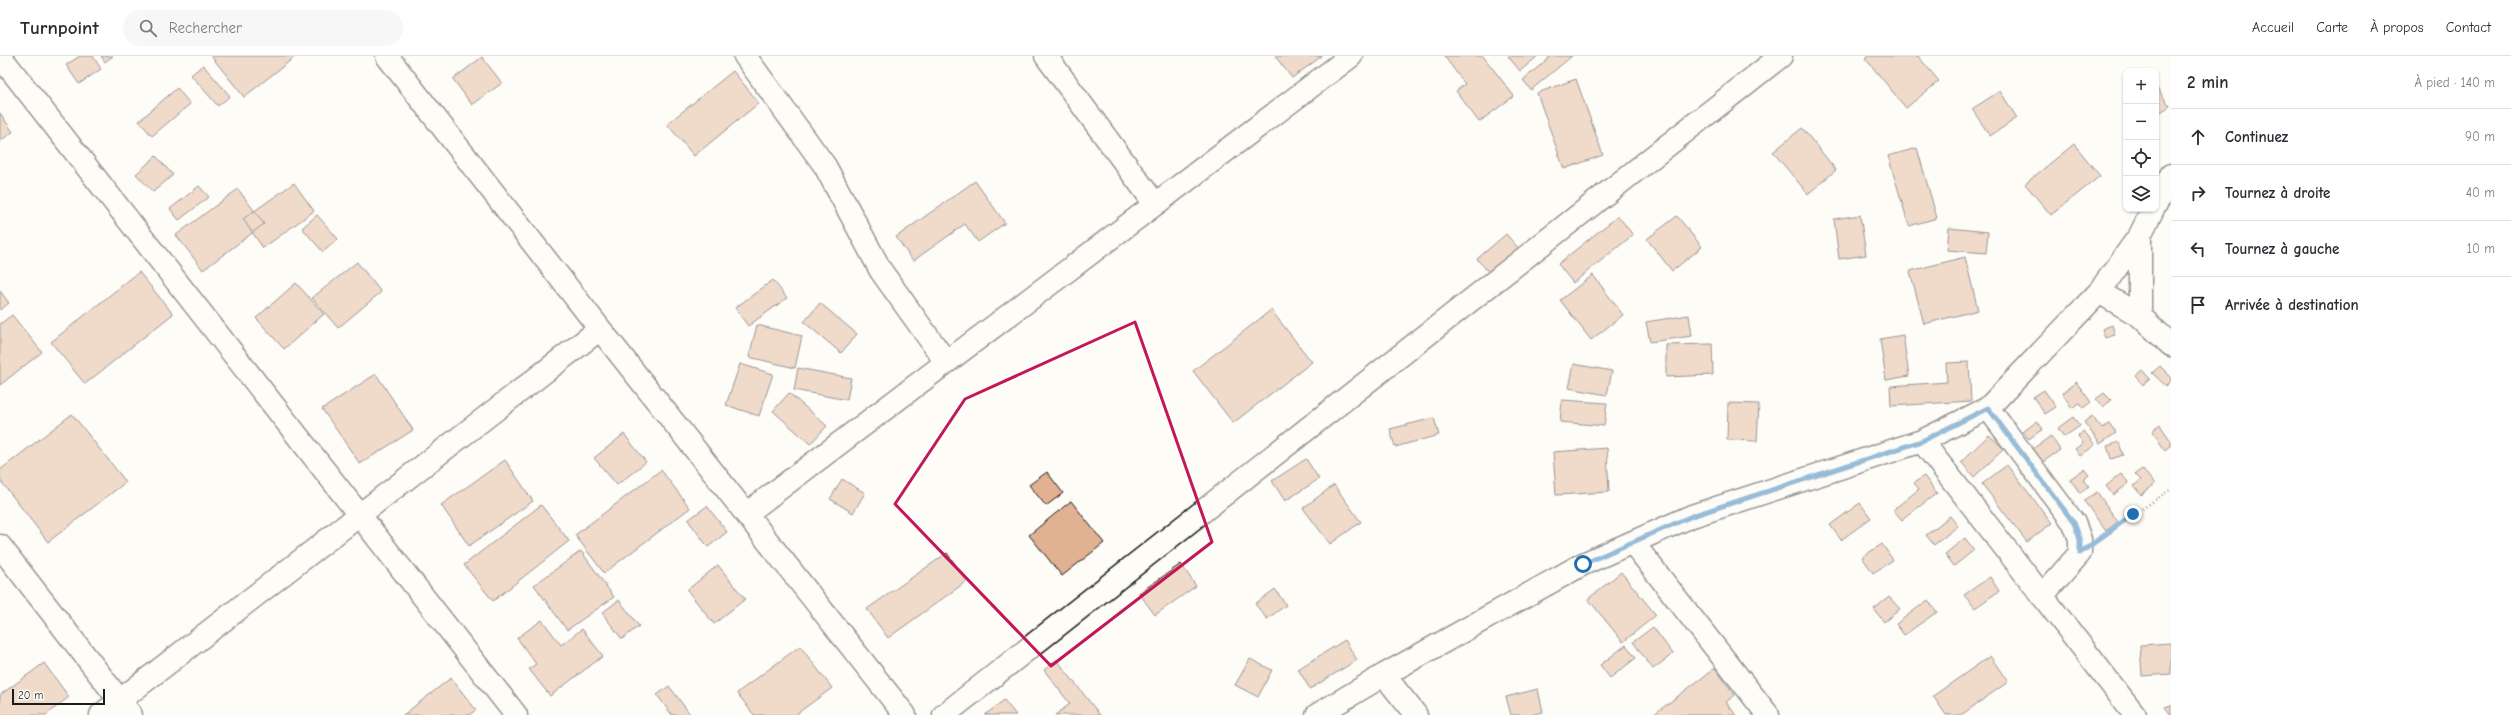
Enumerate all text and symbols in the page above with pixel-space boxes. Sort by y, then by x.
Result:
search box [123,10,403,46]
text: Turnpoint [20,17,99,39]
icon: search [137,17,159,39]
text: Rechercher [169,19,242,37]
text: Accueil [2252,19,2294,36]
text: Carte [2316,19,2348,36]
text: À propos [2370,19,2424,36]
text: Contact [2446,19,2491,36]
map controls [2123,68,2159,212]
button: + [2123,68,2159,104]
text: 2 min [2187,73,2228,92]
text: À pied · 140 m [2414,75,2495,90]
button: − [2123,104,2159,140]
icon: ahead [2187,126,2209,148]
text: Continuez [2225,128,2288,146]
text: 90 m [2465,129,2495,144]
button: locate [2123,140,2159,176]
button: layers [2123,176,2159,212]
icon: right [2187,182,2209,204]
text: Tournez à droite [2225,184,2330,202]
text: 40 m [2466,185,2495,200]
icon: left [2187,238,2209,260]
text: Tournez à gauche [2225,240,2339,258]
text: 10 m [2467,241,2495,256]
icon: arrive [2187,294,2209,316]
text: Arrivée à destination [2225,296,2359,314]
route end [2124,505,2142,523]
route start [1574,555,1592,573]
scale bar [12,687,105,706]
text: 20 m [18,689,43,702]

